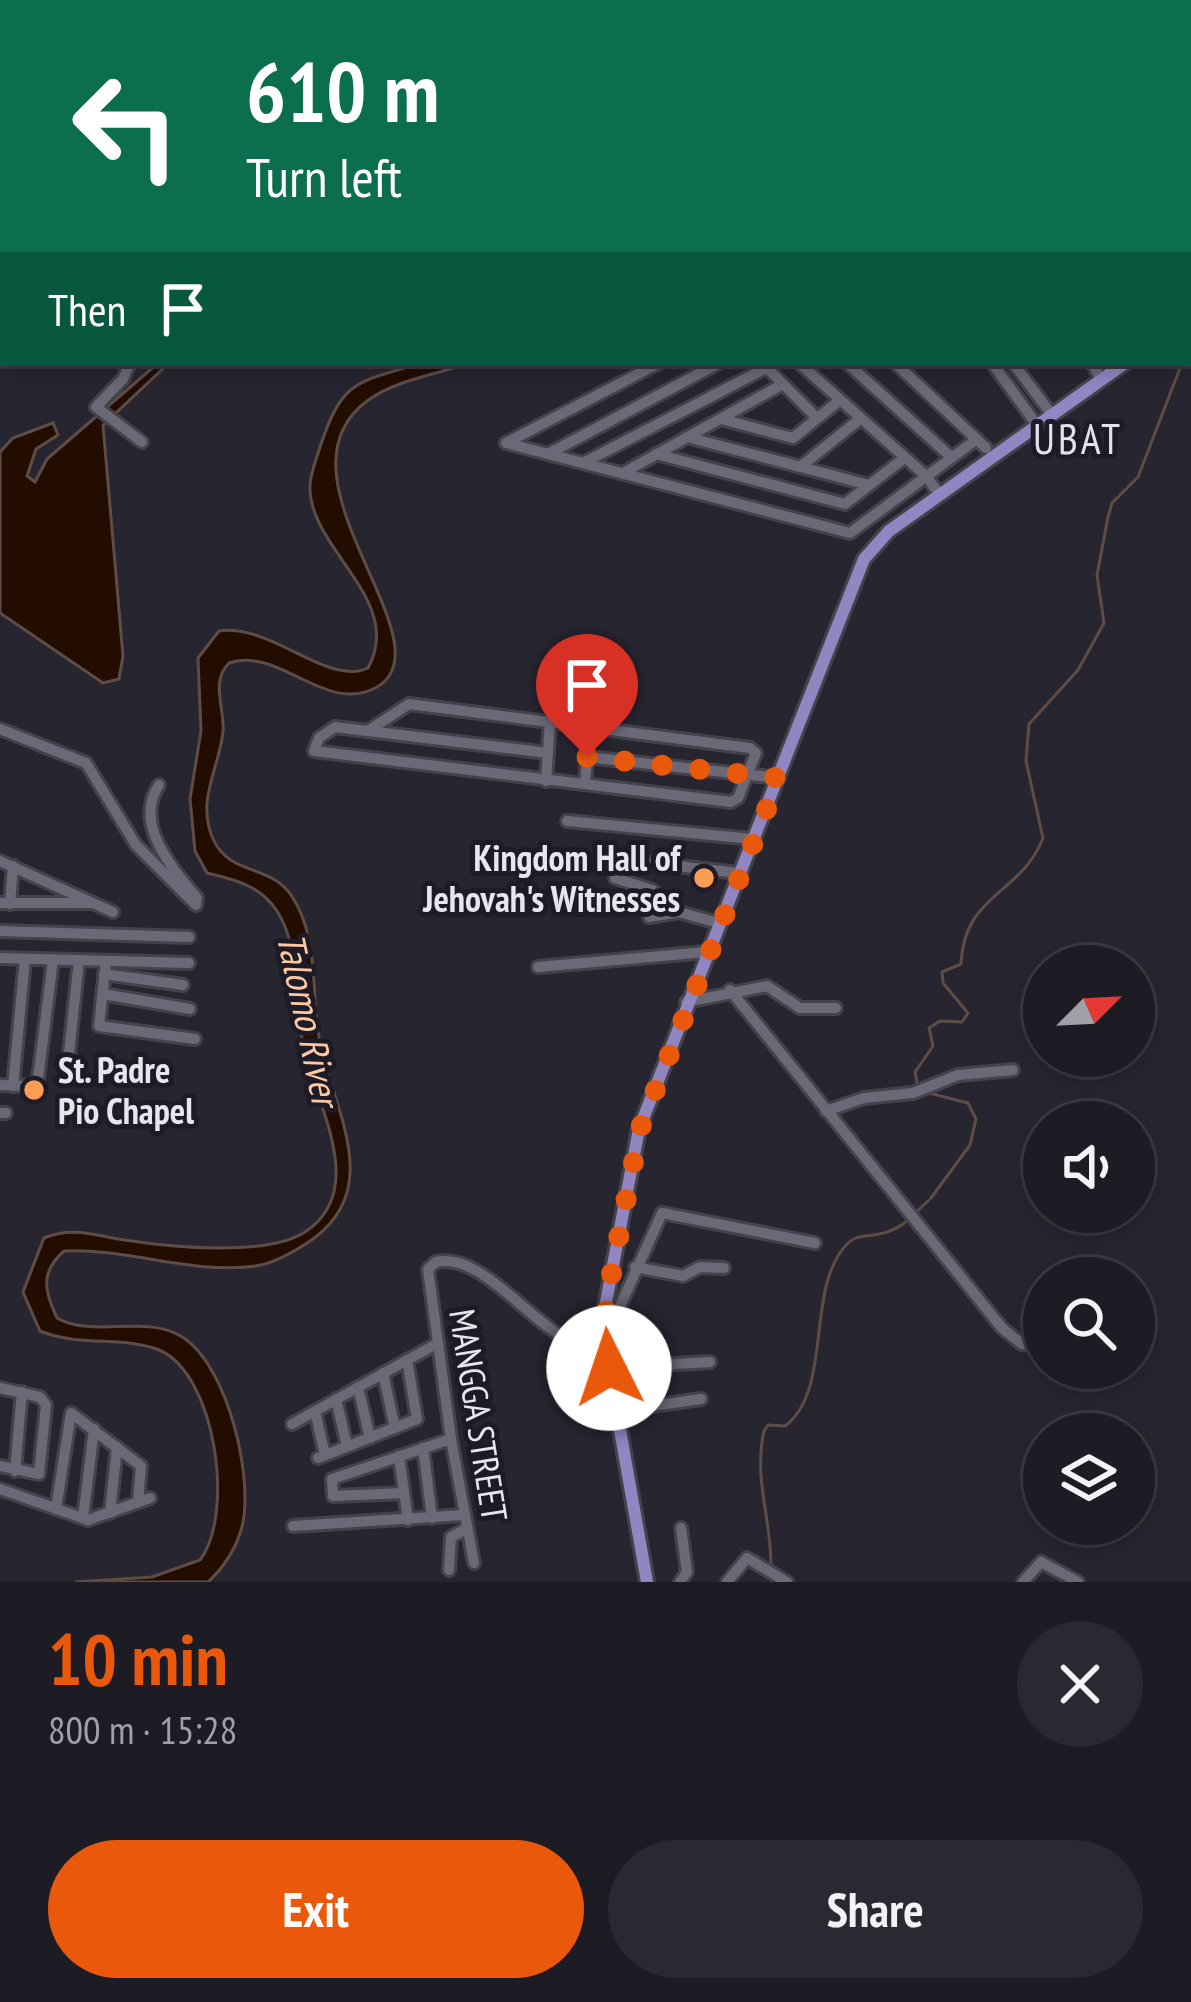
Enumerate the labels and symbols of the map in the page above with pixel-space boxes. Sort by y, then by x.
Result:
district label: UBAT [1033,411,1123,466]
pin [536,634,638,757]
place label: Kingdom Hall of Jehovah's Witnesses [422,834,682,922]
marker: Kingdom Hall of Jehovah's Witnesses [691,865,717,891]
water label: Talomo River [266,928,353,1115]
north arrow [1023,945,1155,1077]
place label: St. Padre Pio Chapel [58,1046,194,1134]
marker: St. Padre Pio Chapel [21,1077,47,1103]
position arrow [546,1305,672,1431]
street label: MANGGA STREET [439,1306,519,1524]

